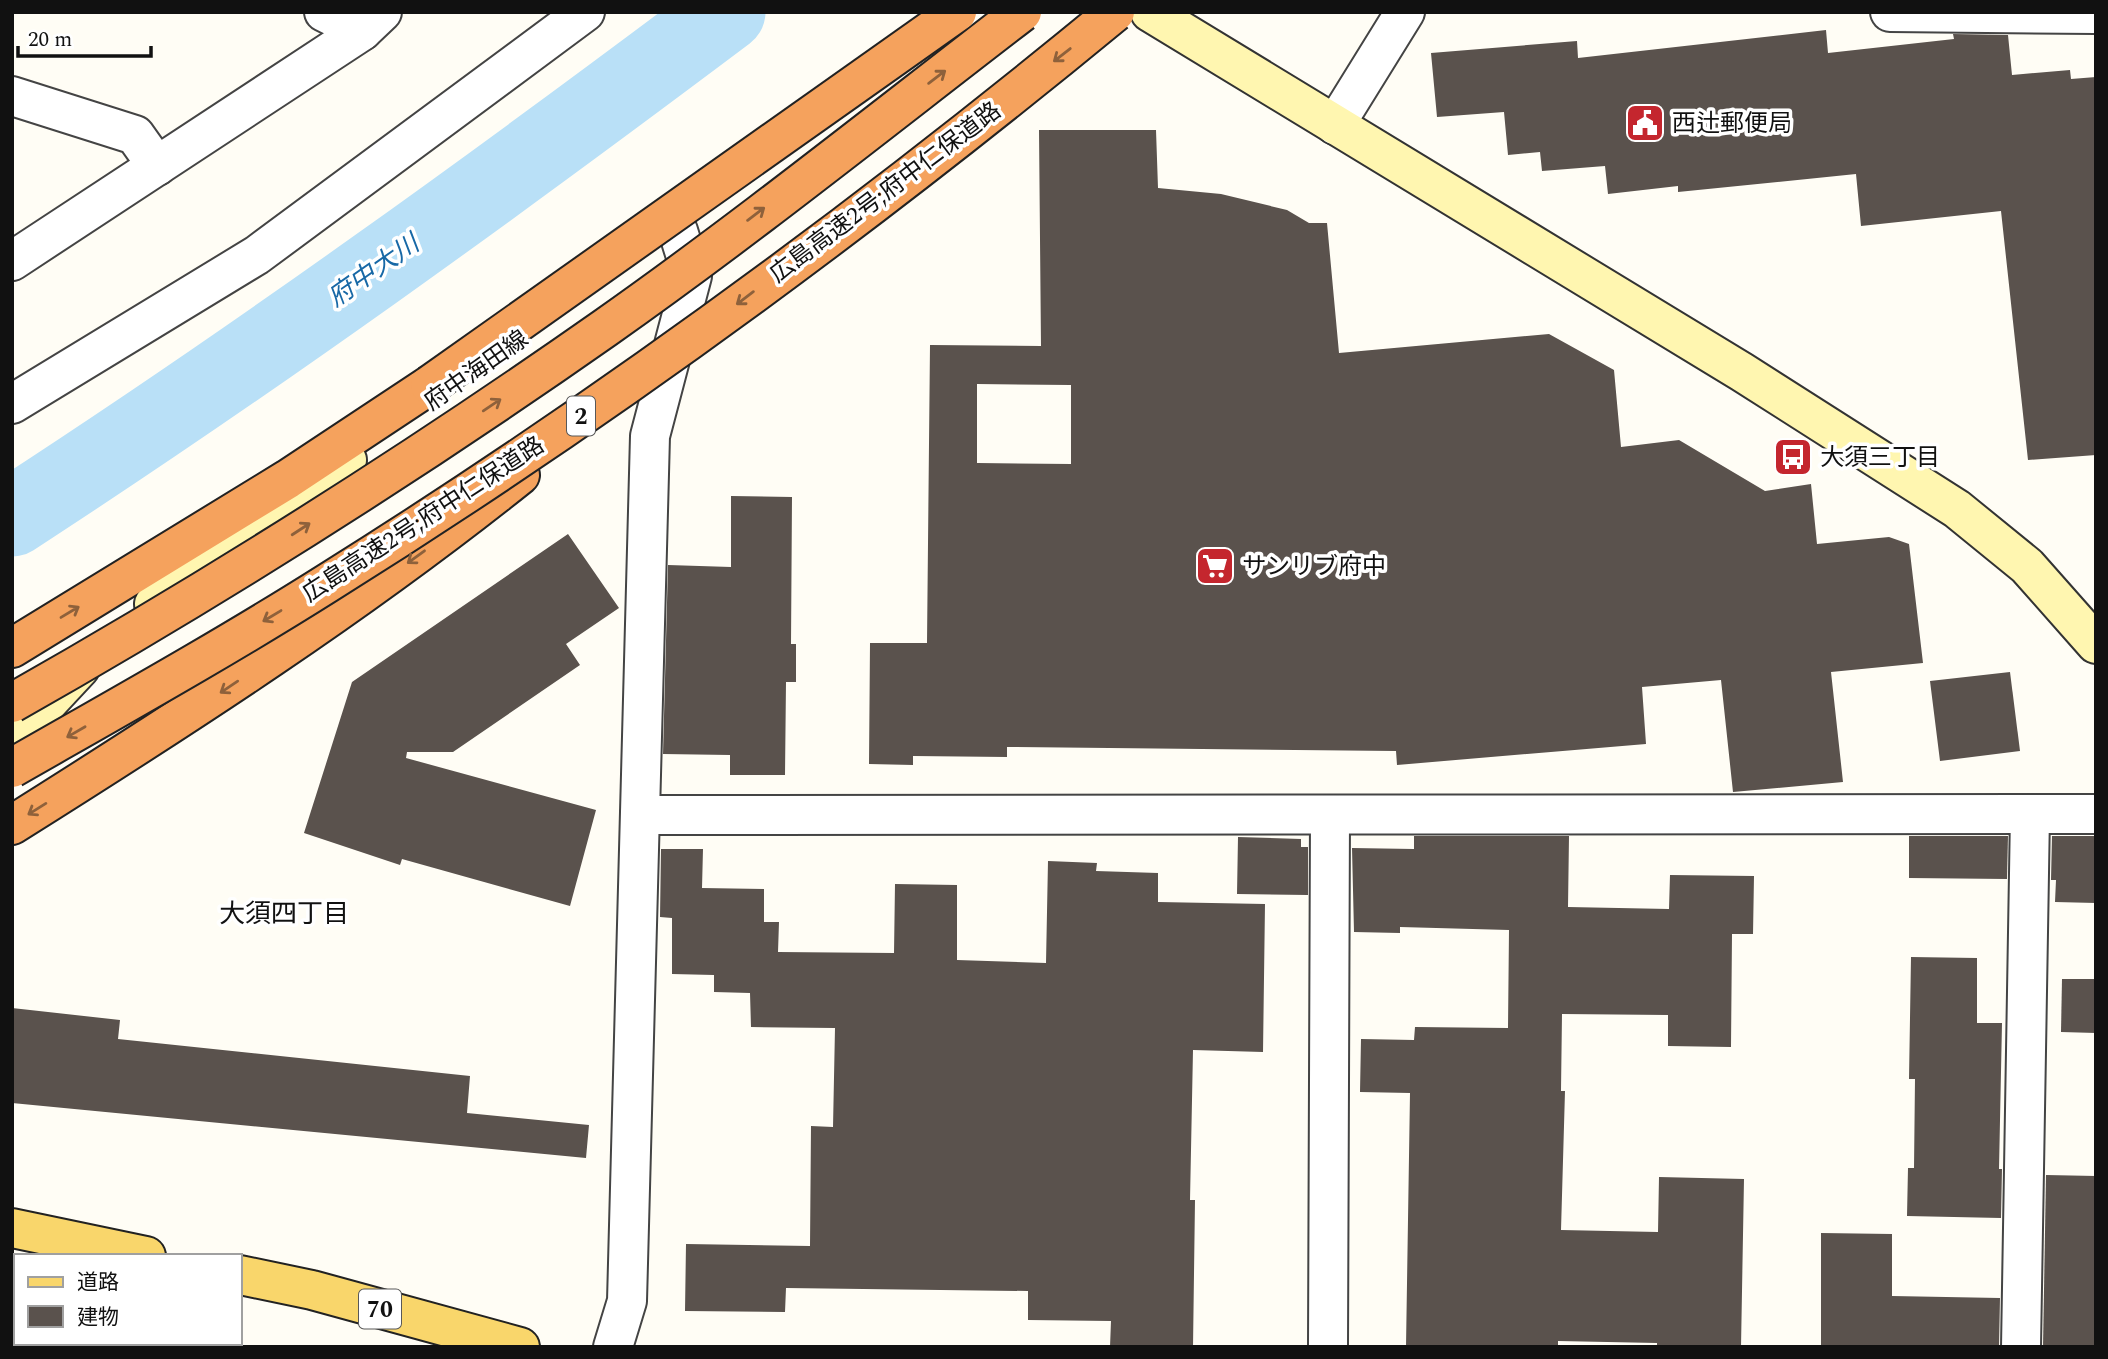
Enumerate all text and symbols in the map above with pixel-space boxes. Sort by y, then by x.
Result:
scale bar [18,14,150,58]
text: 20 m [28,24,72,56]
one-way arrow [1053,47,1071,63]
one-way arrow [928,70,947,85]
street label: 広島高速2号;府中仁保道路 [762,94,1009,292]
public building icon: 西辻郵便局 [1624,102,1666,144]
place label: 西辻郵便局 [1672,106,1792,142]
one-way arrow [746,207,765,222]
water label: 府中大川 [319,223,430,317]
one-way arrow [736,291,755,305]
street label: 府中海田線 [417,322,536,420]
road number: 2 [567,396,595,436]
one-way arrow [482,398,501,412]
street label: 広島高速2号;府中仁保道路 [295,428,552,612]
bus stop icon: 大須三丁目 [1772,436,1814,478]
place label: 大須三丁目 [1820,440,1940,476]
one-way arrow [291,521,311,535]
supermarket icon: サンリブ府中 [1194,545,1236,587]
place label: サンリブ府中 [1242,549,1386,585]
one-way arrow [407,550,426,564]
one-way arrow [60,605,80,619]
one-way arrow [263,610,283,624]
one-way arrow [220,680,239,694]
one-way arrow [66,726,87,739]
one-way arrow [28,803,48,817]
district label: 大須四丁目 [219,894,349,934]
legend [14,1254,242,1345]
text: 道路 [77,1267,119,1299]
road number: 70 [359,1290,401,1328]
text: 建物 [77,1302,119,1334]

